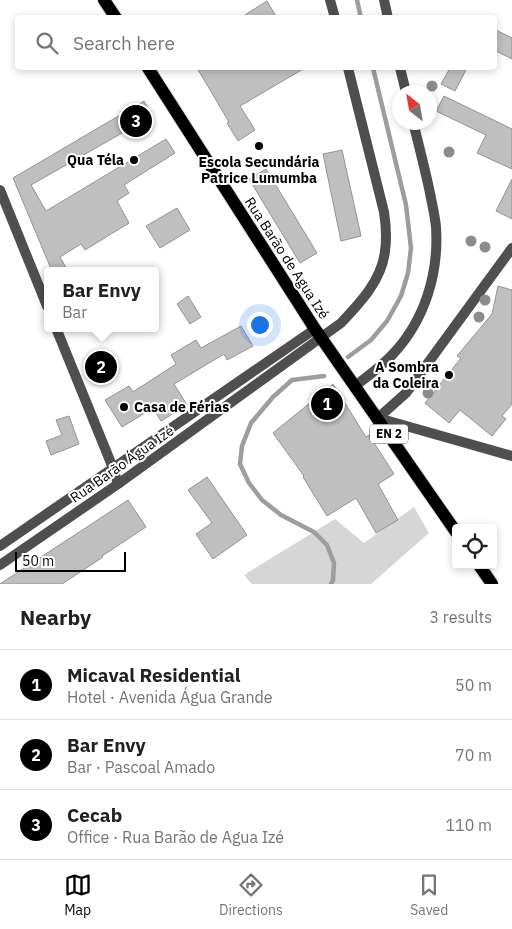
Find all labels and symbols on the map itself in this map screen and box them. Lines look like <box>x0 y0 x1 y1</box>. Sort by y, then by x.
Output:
north arrow <box>392 85 437 130</box>
pin: 3 <box>120 102 152 140</box>
marker: Escola Secundária Patrice Lumumba <box>253 140 265 152</box>
place label: Qua Téla <box>67 151 124 169</box>
place label: Escola Secundária Patrice Lumumba <box>199 153 319 187</box>
marker: Qua Téla <box>128 154 140 166</box>
street label: Rua Barão de Agua Izé <box>241 194 333 323</box>
your location <box>247 312 273 338</box>
pin: 2 <box>85 348 117 386</box>
place label: A Sombra da Coleira <box>373 358 439 392</box>
marker: A Sombra da Coleira <box>443 369 455 381</box>
pin: 1 <box>311 385 343 423</box>
place label: Casa de Férias <box>134 398 229 416</box>
marker: Casa de Férias <box>118 401 130 413</box>
street label: Rua Barão Água Izé <box>66 420 178 507</box>
road number: EN 2 <box>370 424 408 444</box>
scale bar <box>15 549 126 572</box>

